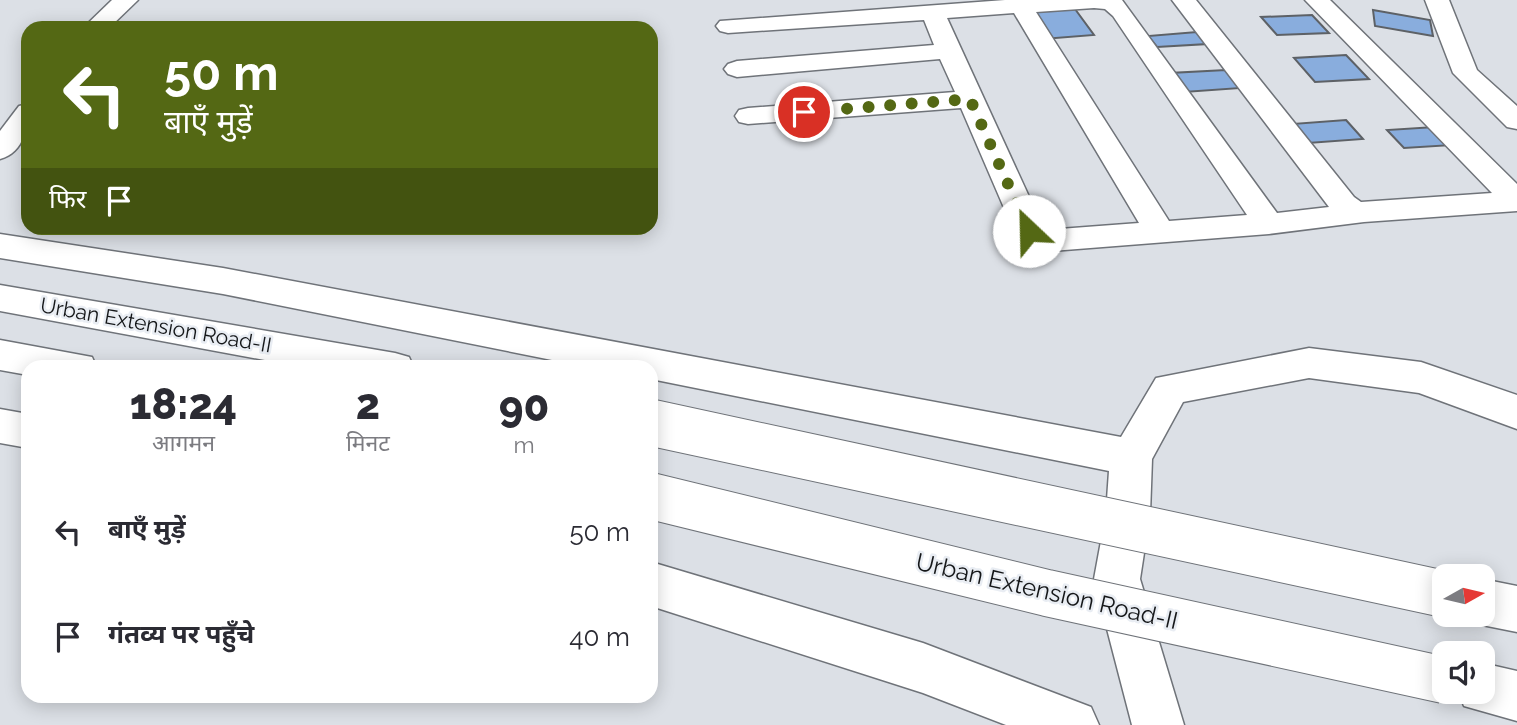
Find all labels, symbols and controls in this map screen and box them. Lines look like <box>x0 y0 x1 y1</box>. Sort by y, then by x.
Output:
text: 50 m <box>164 44 279 101</box>
icon: left <box>49 49 140 140</box>
pin <box>774 82 834 142</box>
icon: arrive <box>785 93 823 131</box>
text: बाएँ मुड़ें <box>164 103 253 140</box>
icon: arrive <box>100 182 138 220</box>
text: फिर <box>49 184 86 214</box>
position arrow <box>992 194 1066 268</box>
street label: Urban Extension Road-II <box>38 292 274 358</box>
text: 18:24 <box>130 380 237 429</box>
text: 2 <box>356 380 380 429</box>
text: 90 <box>499 382 549 431</box>
text: आगमन <box>152 429 215 456</box>
text: मिनट <box>346 429 390 456</box>
text: m <box>513 431 535 458</box>
icon: left <box>49 513 87 551</box>
text: बाएँ मुड़ें <box>108 514 186 544</box>
text: 50 m <box>569 517 630 547</box>
street label: Urban Extension Road-II <box>913 547 1181 635</box>
north arrow <box>1432 564 1494 626</box>
map controls <box>1432 564 1495 704</box>
icon: arrive <box>49 618 87 656</box>
text: गंतव्य पर पहुँचे <box>108 619 254 649</box>
text: 40 m <box>569 622 630 652</box>
button: sound <box>1432 641 1495 704</box>

